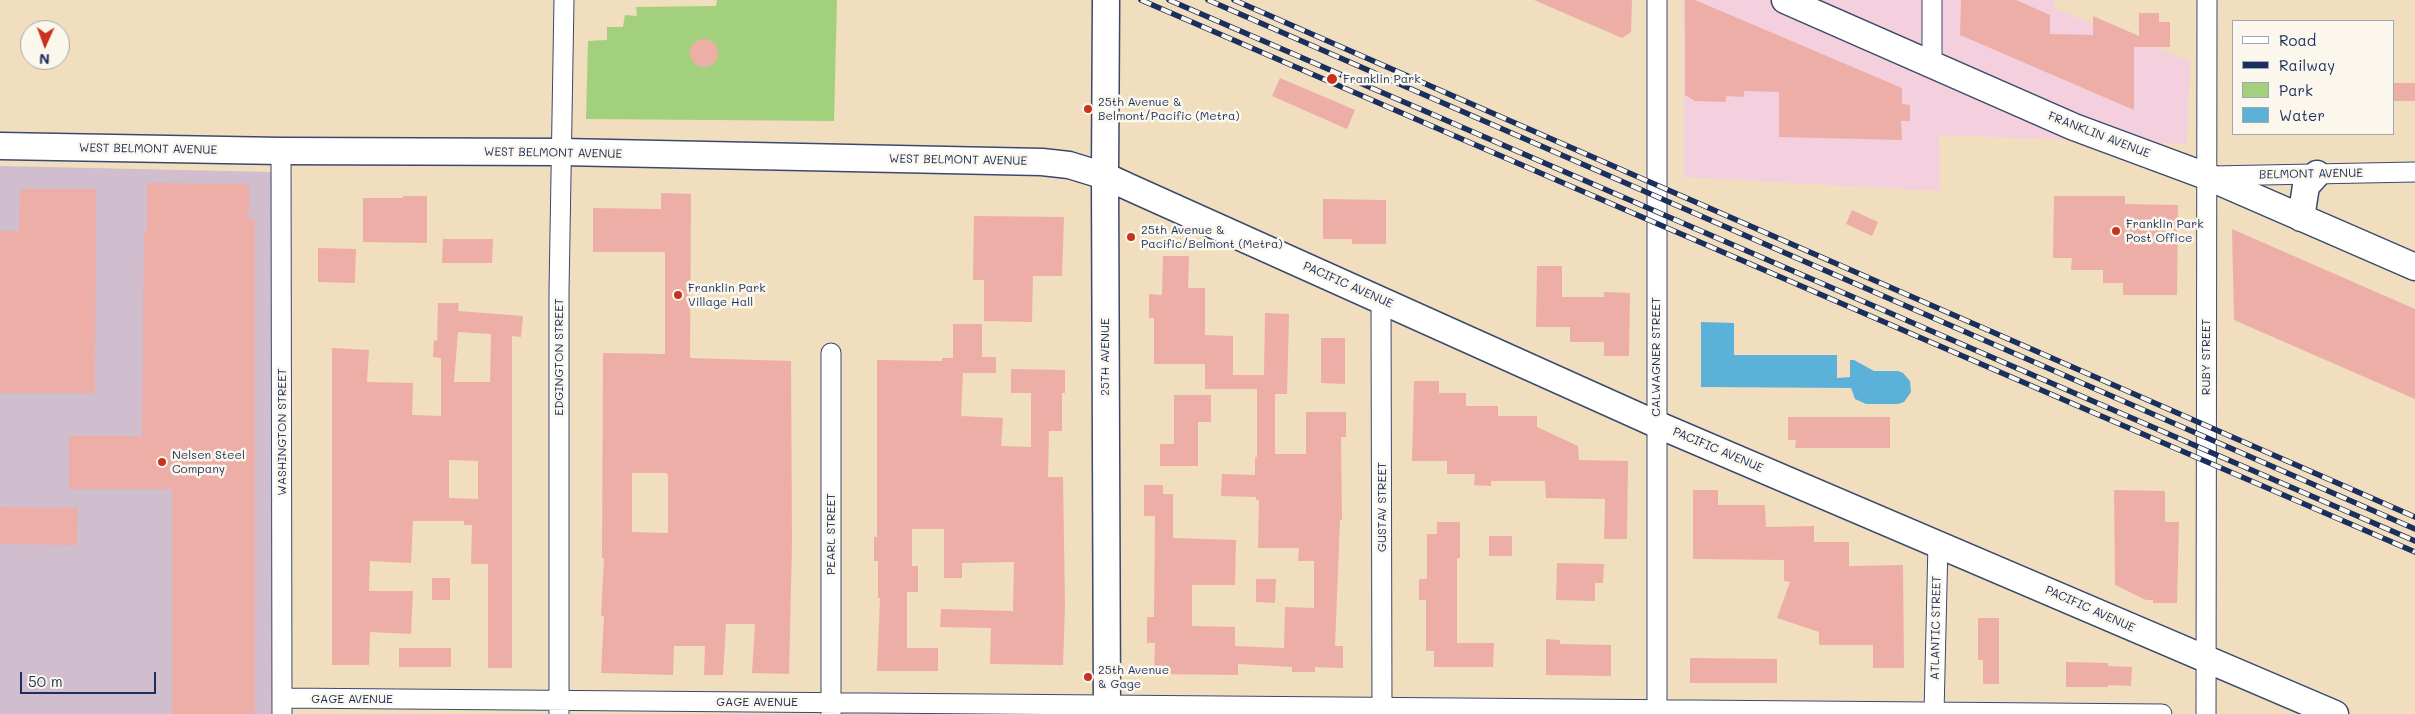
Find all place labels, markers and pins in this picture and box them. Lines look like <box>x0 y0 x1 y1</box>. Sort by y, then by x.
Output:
marker: Franklin Park <box>1325 72 1339 86</box>
place label: Franklin Park <box>1343 72 1421 86</box>
place label: 25th Avenue & Belmont/Pacific (Metra) <box>1098 95 1240 123</box>
marker: 25th Avenue & Belmont/Pacific (Metra) <box>1082 103 1094 115</box>
place label: Franklin Park Post Office <box>2126 217 2204 245</box>
place label: 25th Avenue & Pacific/Belmont (Metra) <box>1141 223 1283 251</box>
marker: Franklin Park Post Office <box>2110 225 2122 237</box>
marker: 25th Avenue & Pacific/Belmont (Metra) <box>1125 231 1137 243</box>
place label: Franklin Park Village Hall <box>688 281 766 309</box>
marker: Franklin Park Village Hall <box>672 289 684 301</box>
place label: Nelsen Steel Company <box>172 448 245 476</box>
marker: Nelsen Steel Company <box>156 456 168 468</box>
place label: 25th Avenue & Gage <box>1098 663 1169 691</box>
marker: 25th Avenue & Gage <box>1082 671 1094 683</box>

